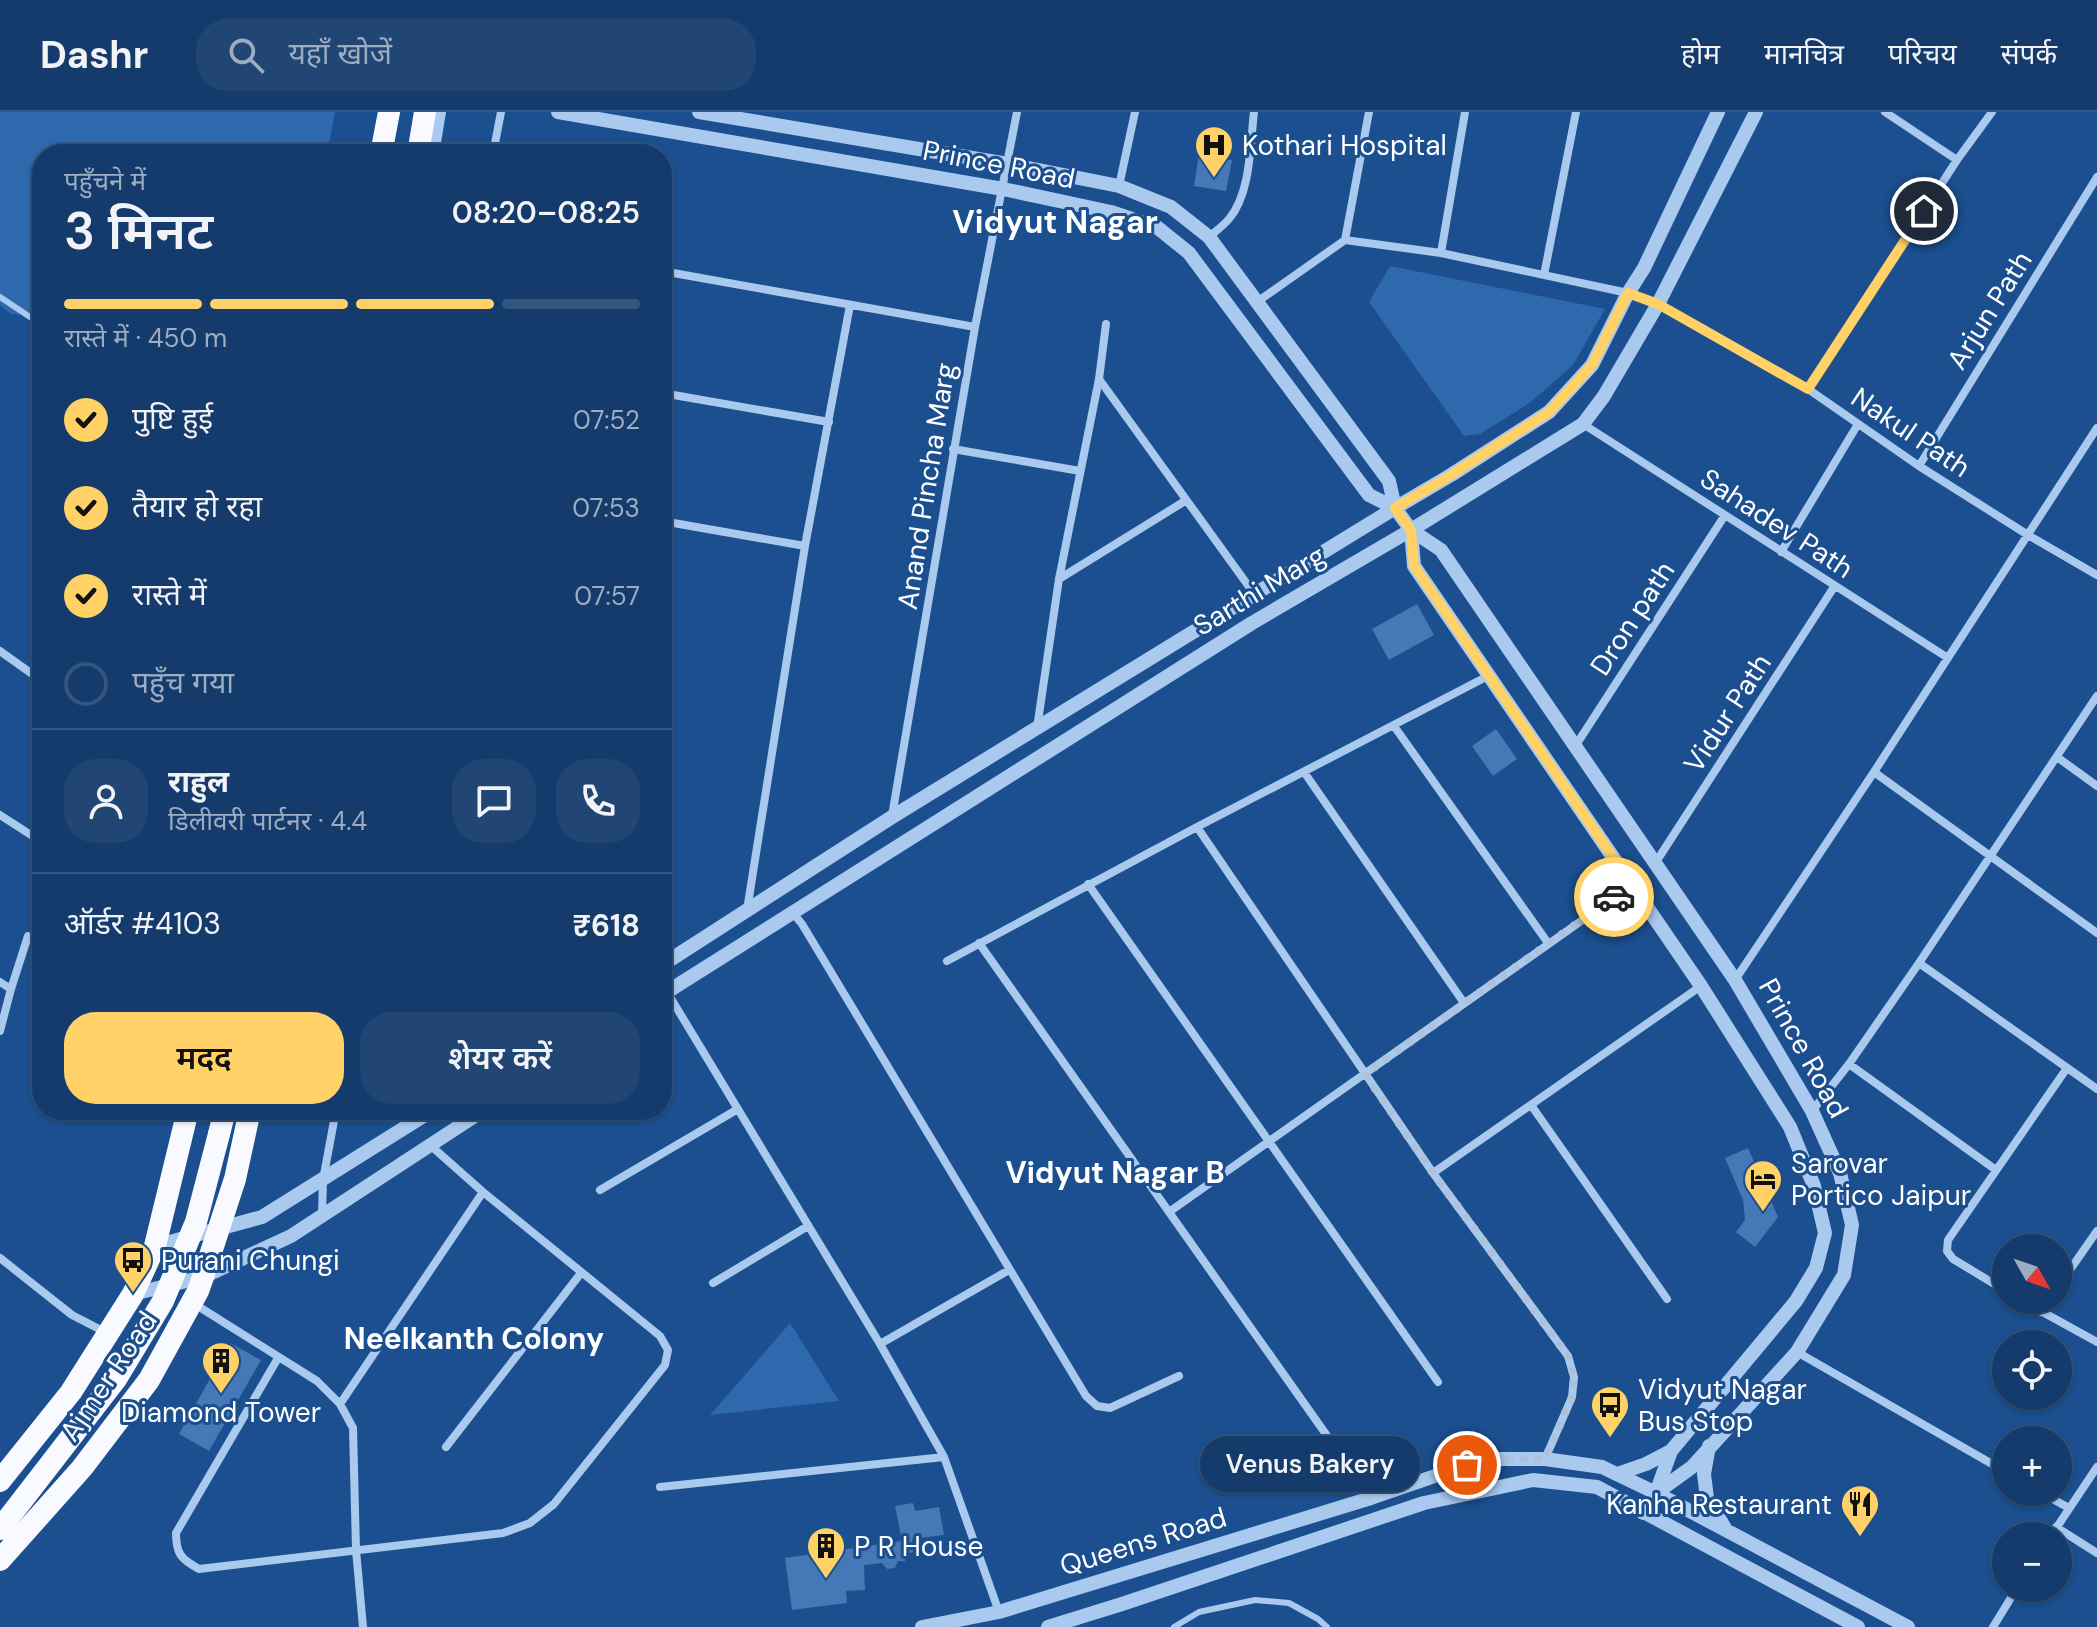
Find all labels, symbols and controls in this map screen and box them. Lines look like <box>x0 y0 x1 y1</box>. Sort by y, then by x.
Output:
search box <box>196 19 756 91</box>
text: Dashr <box>40 30 148 80</box>
icon: search <box>224 33 268 77</box>
text: यहाँ खोजें <box>288 34 392 73</box>
text: होम <box>1681 36 1720 73</box>
text: मानचित्र <box>1764 36 1844 73</box>
text: परिचय <box>1888 36 1957 73</box>
text: संपर्क <box>2001 36 2057 73</box>
hospital icon: Kothari Hospital <box>1193 124 1235 179</box>
place label: Kothari Hospital <box>1242 127 1447 164</box>
street label: Prince Road <box>920 132 1078 197</box>
text: पहुँचने में <box>64 164 146 198</box>
pin <box>1890 177 1958 245</box>
icon: home <box>1902 189 1946 233</box>
text: 08:20–08:25 <box>452 193 640 232</box>
text: 3 मिनट <box>64 197 213 265</box>
district label: Vidyut Nagar <box>952 201 1158 243</box>
street label: Arjun Path <box>1939 244 2040 376</box>
text: रास्ते में · 450 m <box>64 321 227 355</box>
street label: Anand Pincha Marg <box>889 360 964 612</box>
street label: Nakul Path <box>1844 379 1977 486</box>
icon: check <box>64 398 108 442</box>
text: पुष्टि हुई <box>132 399 213 438</box>
text: 07:52 <box>573 403 640 437</box>
street label: Sahadev Path <box>1693 460 1860 587</box>
icon: check <box>64 486 108 530</box>
text: तैयार हो रहा <box>132 487 262 526</box>
text: 07:53 <box>572 491 640 525</box>
street label: Sarthi Marg <box>1187 537 1332 644</box>
street label: Dron path <box>1582 554 1683 682</box>
icon: check <box>64 574 108 618</box>
text: रास्ते में <box>132 575 207 614</box>
text: 07:57 <box>574 579 640 613</box>
street label: Vidur Path <box>1675 647 1780 780</box>
text: पहुँच गया <box>132 663 234 702</box>
button: person <box>64 759 148 843</box>
button: chat <box>452 759 536 843</box>
button: phone <box>556 759 640 843</box>
text: राहुल <box>168 762 229 801</box>
text: डिलीवरी पार्टनर · 4.4 <box>168 804 367 838</box>
courier <box>1574 857 1654 937</box>
icon: car <box>1592 875 1636 919</box>
text: ऑर्डर #4103 <box>64 904 221 943</box>
text: ₹618 <box>573 906 640 945</box>
street label: Prince Road <box>1750 972 1857 1125</box>
button: मदद <box>64 1012 344 1104</box>
button: शेयर करें <box>360 1012 640 1104</box>
place label: Sarovar Portico Jaipur <box>1791 1145 1971 1214</box>
district label: Vidyut Nagar B <box>1005 1153 1225 1192</box>
hotel icon: Sarovar Portico Jaipur <box>1742 1158 1784 1213</box>
north arrow <box>1992 1234 2072 1314</box>
map controls <box>1992 1234 2072 1602</box>
bus stop icon: Purani Chungi <box>112 1239 154 1294</box>
place label: Purani Chungi <box>161 1242 340 1279</box>
street label: Ajmer Road <box>51 1304 165 1448</box>
district label: Neelkanth Colony <box>344 1319 604 1358</box>
button: locate <box>1992 1330 2072 1410</box>
building icon: Diamond Tower <box>200 1340 242 1395</box>
place label: Vidyut Nagar Bus Stop <box>1638 1371 1807 1440</box>
bus stop icon: Vidyut Nagar Bus Stop <box>1589 1384 1631 1439</box>
place label: Diamond Tower <box>121 1394 321 1431</box>
button: + <box>1992 1426 2072 1506</box>
pin <box>1433 1431 1501 1499</box>
callout: Venus Bakery <box>1199 1437 1419 1493</box>
icon: bag <box>1445 1443 1489 1487</box>
text: Venus Bakery <box>1226 1447 1394 1481</box>
restaurant icon: Kanha Restaurant <box>1839 1483 1881 1538</box>
place label: Kanha Restaurant <box>1606 1486 1832 1523</box>
street label: Queens Road <box>1055 1499 1231 1584</box>
button: − <box>1992 1522 2072 1602</box>
building icon: P R House <box>805 1525 847 1580</box>
place label: P R House <box>854 1528 983 1565</box>

